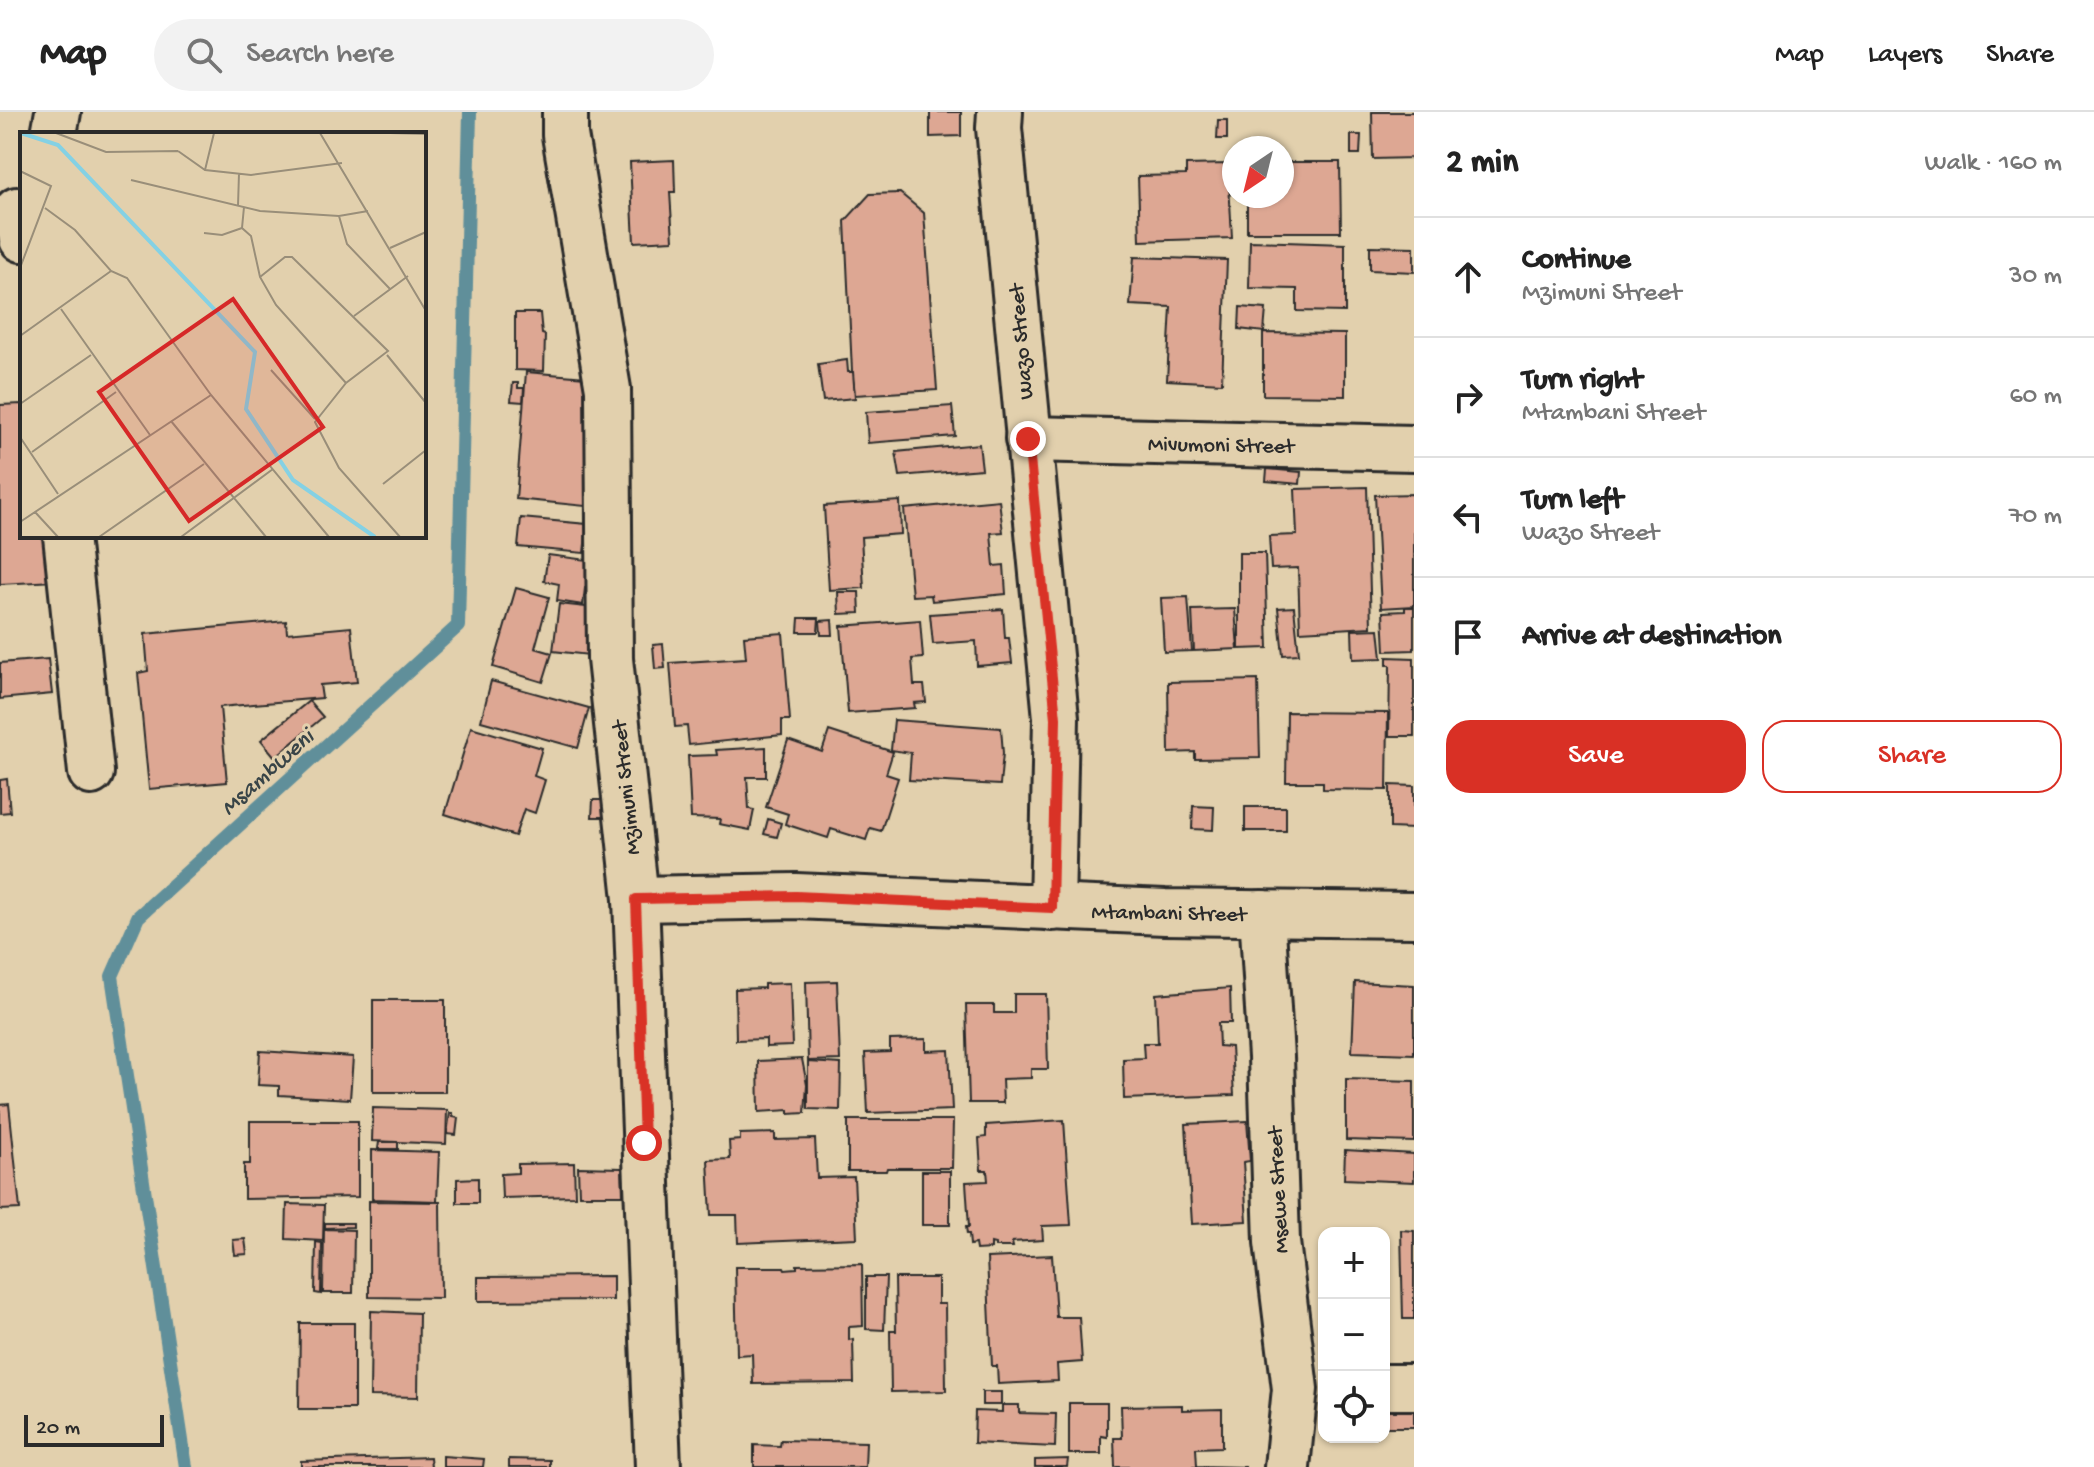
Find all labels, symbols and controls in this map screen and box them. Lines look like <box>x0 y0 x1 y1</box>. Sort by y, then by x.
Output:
search box <box>154 19 714 91</box>
text: Map <box>40 33 106 77</box>
icon: search <box>182 33 226 77</box>
text: Search here <box>246 38 394 73</box>
text: Map <box>1775 39 1824 72</box>
text: Layers <box>1868 39 1942 72</box>
text: Share <box>1986 39 2054 72</box>
inset map <box>20 132 426 538</box>
north arrow <box>1222 136 1294 208</box>
text: 2 min <box>1446 144 1518 184</box>
text: Walk · 160 m <box>1925 149 2062 180</box>
text: Continue <box>1522 244 1631 279</box>
icon: ahead <box>1446 255 1490 299</box>
text: 30 m <box>2009 262 2062 293</box>
text: Mzimuni Street <box>1522 279 1681 310</box>
street label: Wazo Street <box>1005 281 1041 401</box>
text: Turn right <box>1522 364 1642 399</box>
icon: right <box>1446 375 1490 419</box>
text: 60 m <box>2009 382 2062 413</box>
text: Mtambani Street <box>1522 399 1705 430</box>
route end <box>1010 421 1046 457</box>
street label: Mivumoni Street <box>1148 433 1296 461</box>
text: Turn left <box>1522 484 1623 519</box>
icon: left <box>1446 495 1490 539</box>
text: 70 m <box>2009 502 2062 533</box>
text: Wazo Street <box>1522 519 1659 550</box>
icon: arrive <box>1446 615 1490 659</box>
text: Arrive at destination <box>1522 620 1782 655</box>
street label: Mzimuni Street <box>608 717 648 856</box>
button: Save <box>1446 720 1746 793</box>
button: Share <box>1762 720 2062 793</box>
water label: Msambweni <box>215 722 323 823</box>
street label: Mtambani Street <box>1091 901 1249 929</box>
street label: Msewe Street <box>1264 1124 1296 1254</box>
route start <box>626 1125 662 1161</box>
map controls <box>1318 1227 1390 1443</box>
button: + <box>1318 1227 1390 1299</box>
button: − <box>1318 1299 1390 1371</box>
button: locate <box>1318 1371 1390 1443</box>
scale bar <box>24 1411 164 1447</box>
text: 20 m <box>36 1416 80 1442</box>

